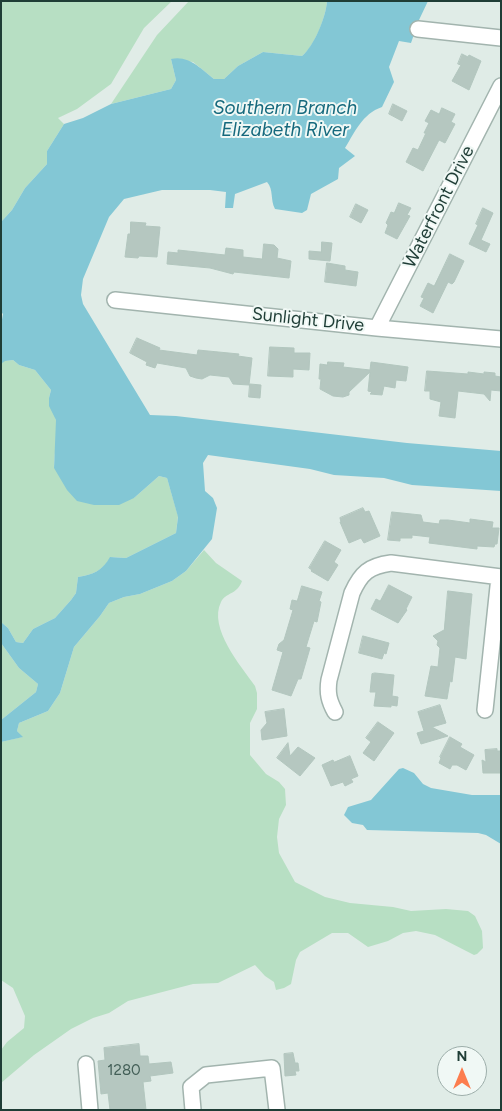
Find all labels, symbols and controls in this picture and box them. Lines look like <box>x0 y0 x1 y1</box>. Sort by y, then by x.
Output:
water label: Southern Branch Elizabeth River <box>213 97 357 141</box>
street label: Waterfront Drive <box>399 142 479 272</box>
street label: Sunlight Drive <box>251 303 365 337</box>
north arrow <box>437 1046 487 1096</box>
text: N <box>457 1048 467 1065</box>
house number: 1280 <box>107 1062 141 1080</box>

